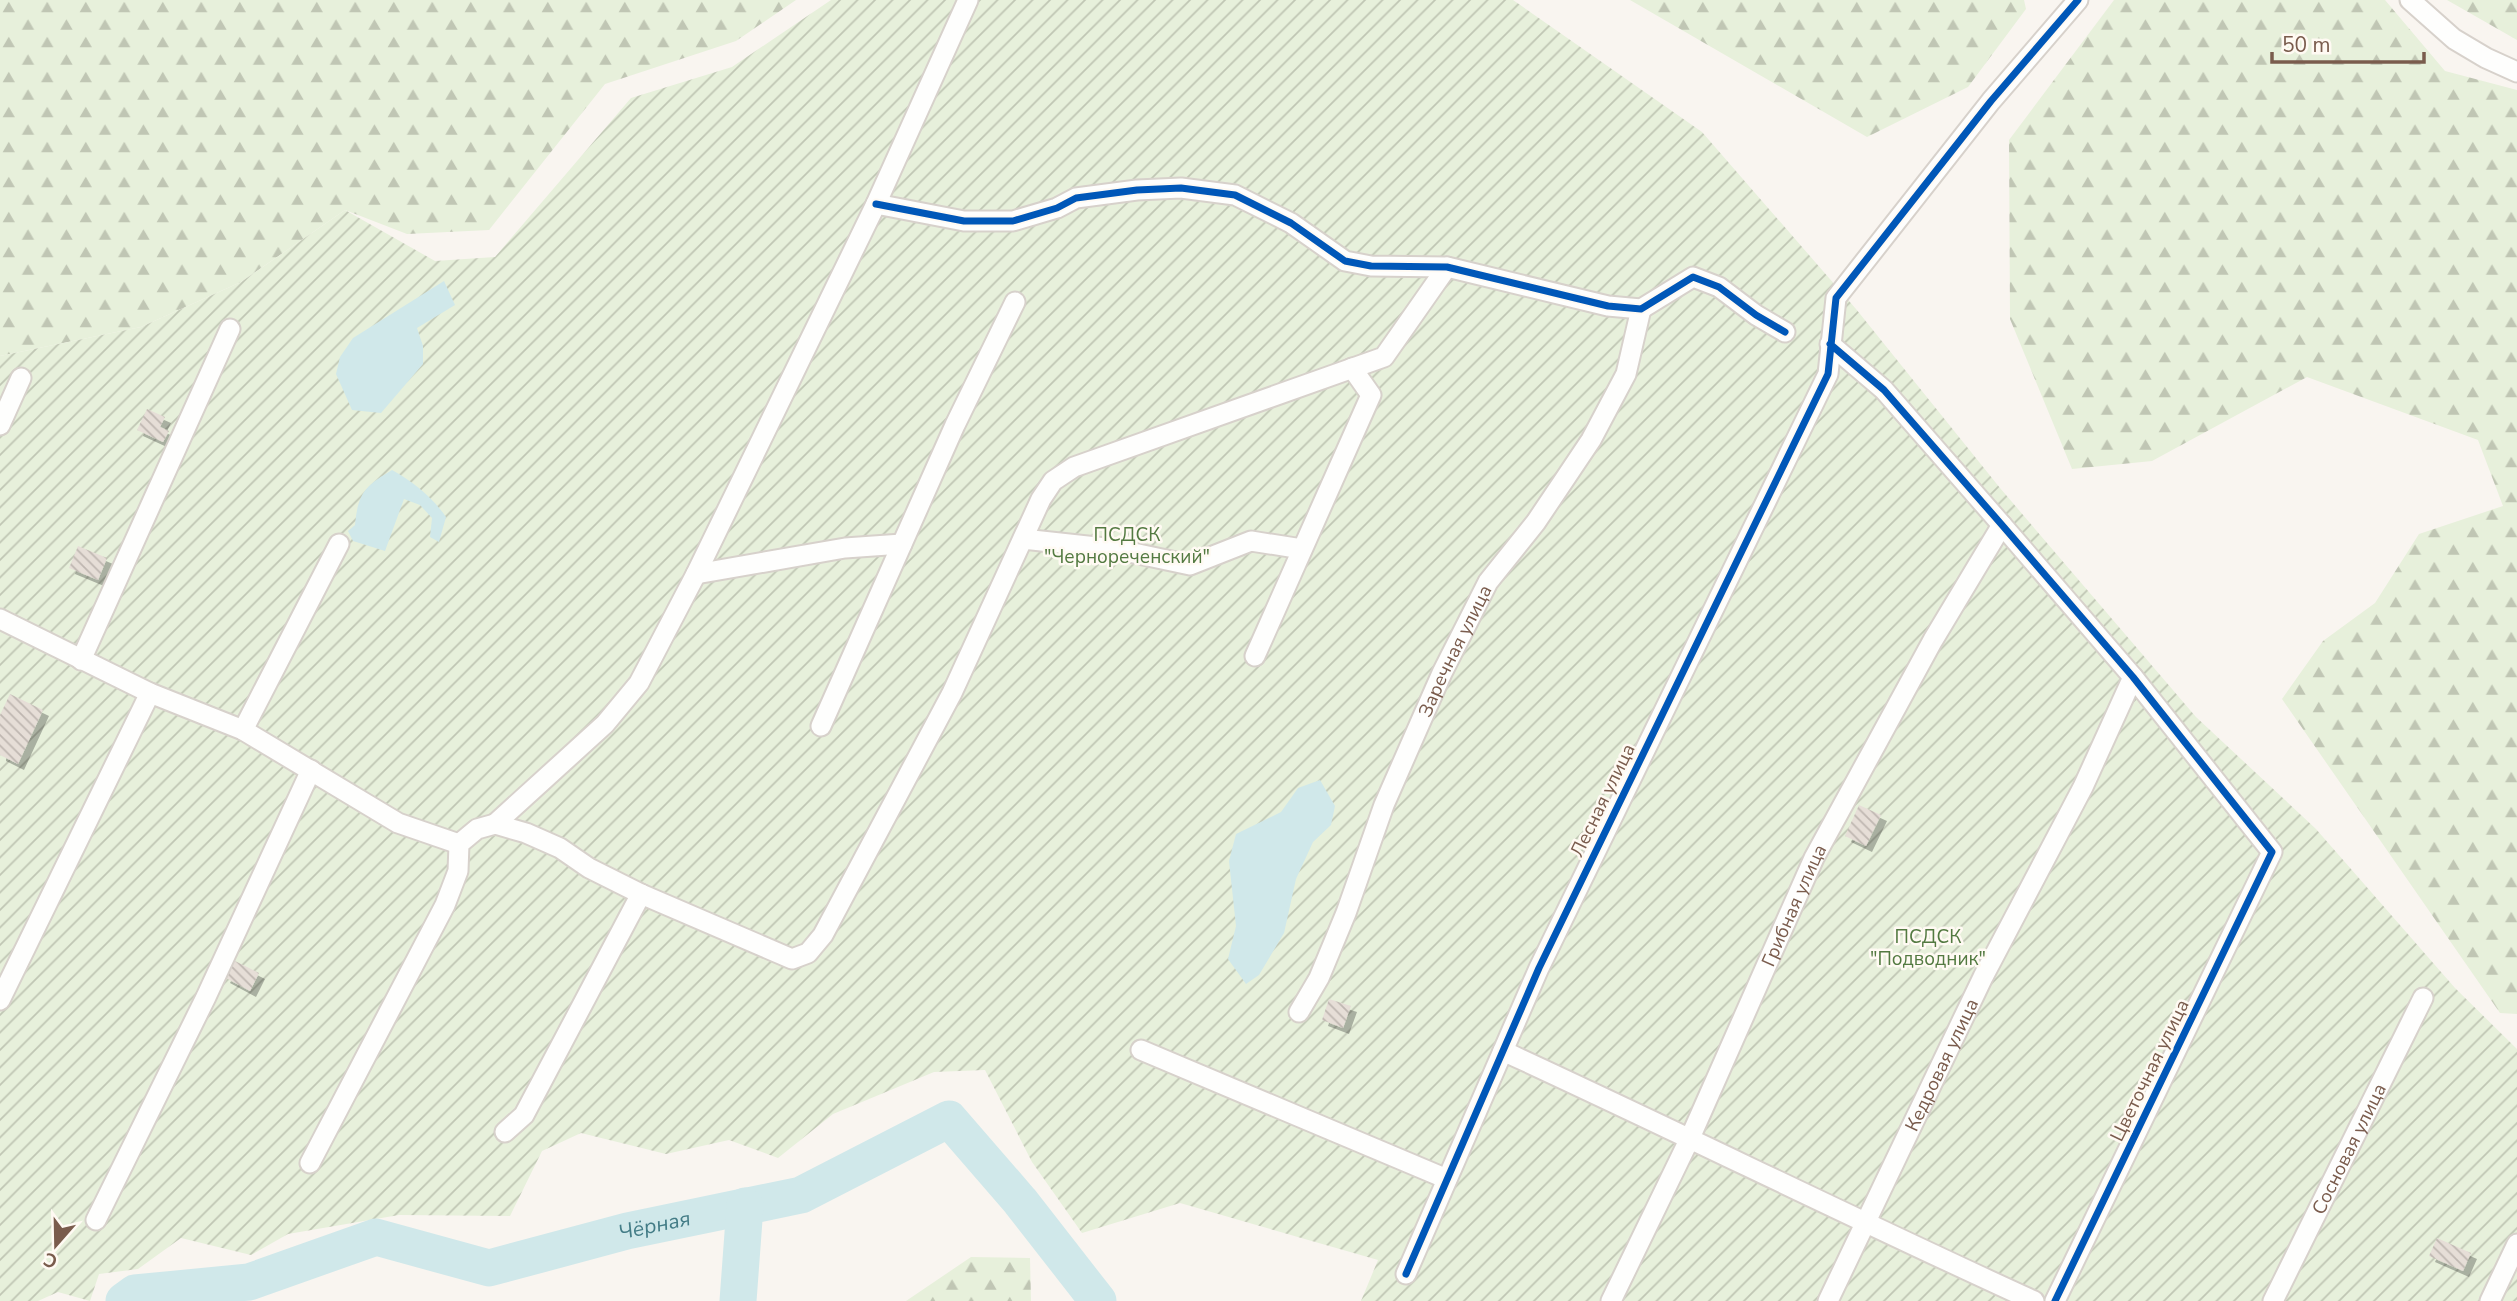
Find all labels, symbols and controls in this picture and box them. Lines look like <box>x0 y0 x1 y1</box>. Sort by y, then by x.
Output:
scale bar <box>2272 21 2424 65</box>
text: 50 m <box>2282 31 2331 59</box>
park label: ПСДСК "Чернореченский" <box>1044 522 1210 570</box>
street label: Заречная улица <box>1412 581 1499 721</box>
street label: Лесная улица <box>1564 740 1642 861</box>
street label: Грибная улица <box>1756 840 1833 971</box>
park label: ПСДСК "Подводник" <box>1870 924 1986 972</box>
street label: Кедровая улица <box>1899 994 1985 1136</box>
street label: Цветочная улица <box>2104 995 2196 1146</box>
street label: Сосновая улица <box>2306 1079 2393 1219</box>
water label: Чёрная <box>615 1204 693 1247</box>
north arrow <box>21 1210 91 1280</box>
text: С <box>40 1246 61 1274</box>

